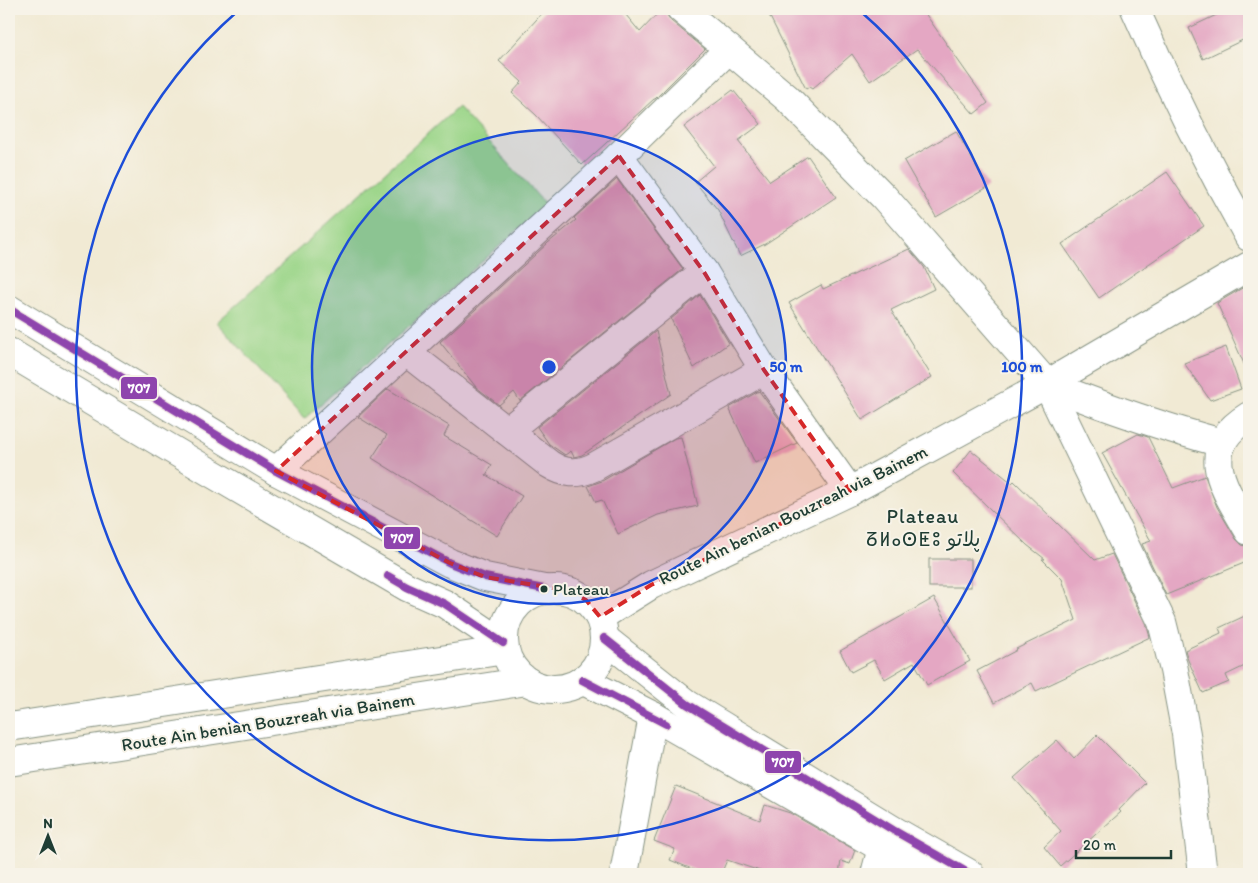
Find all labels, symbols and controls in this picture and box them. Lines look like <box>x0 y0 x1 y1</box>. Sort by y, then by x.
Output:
centre of rings <box>540 358 558 376</box>
text: 50 m <box>769 358 803 376</box>
text: 100 m <box>1001 358 1043 376</box>
line badge: 707 <box>120 376 158 400</box>
text: 707 <box>127 380 150 397</box>
street label: Route Ain benian Bouzreah via Bainem <box>655 440 931 590</box>
district label: Plateau ⵒⵍⴰⵙⵟⵓ پلاتو <box>866 504 980 552</box>
line badge: 707 <box>383 526 421 550</box>
text: 707 <box>390 530 413 547</box>
place label: Plateau <box>553 579 610 599</box>
marker: Plateau <box>539 584 549 594</box>
street label: Route Ain benian Bouzreah via Bainem <box>120 688 417 756</box>
line badge: 707 <box>764 750 802 774</box>
text: 707 <box>771 754 794 771</box>
north arrow <box>22 810 72 860</box>
text: N <box>43 815 53 832</box>
scale bar <box>1076 828 1170 860</box>
text: 20 m <box>1083 836 1117 854</box>

